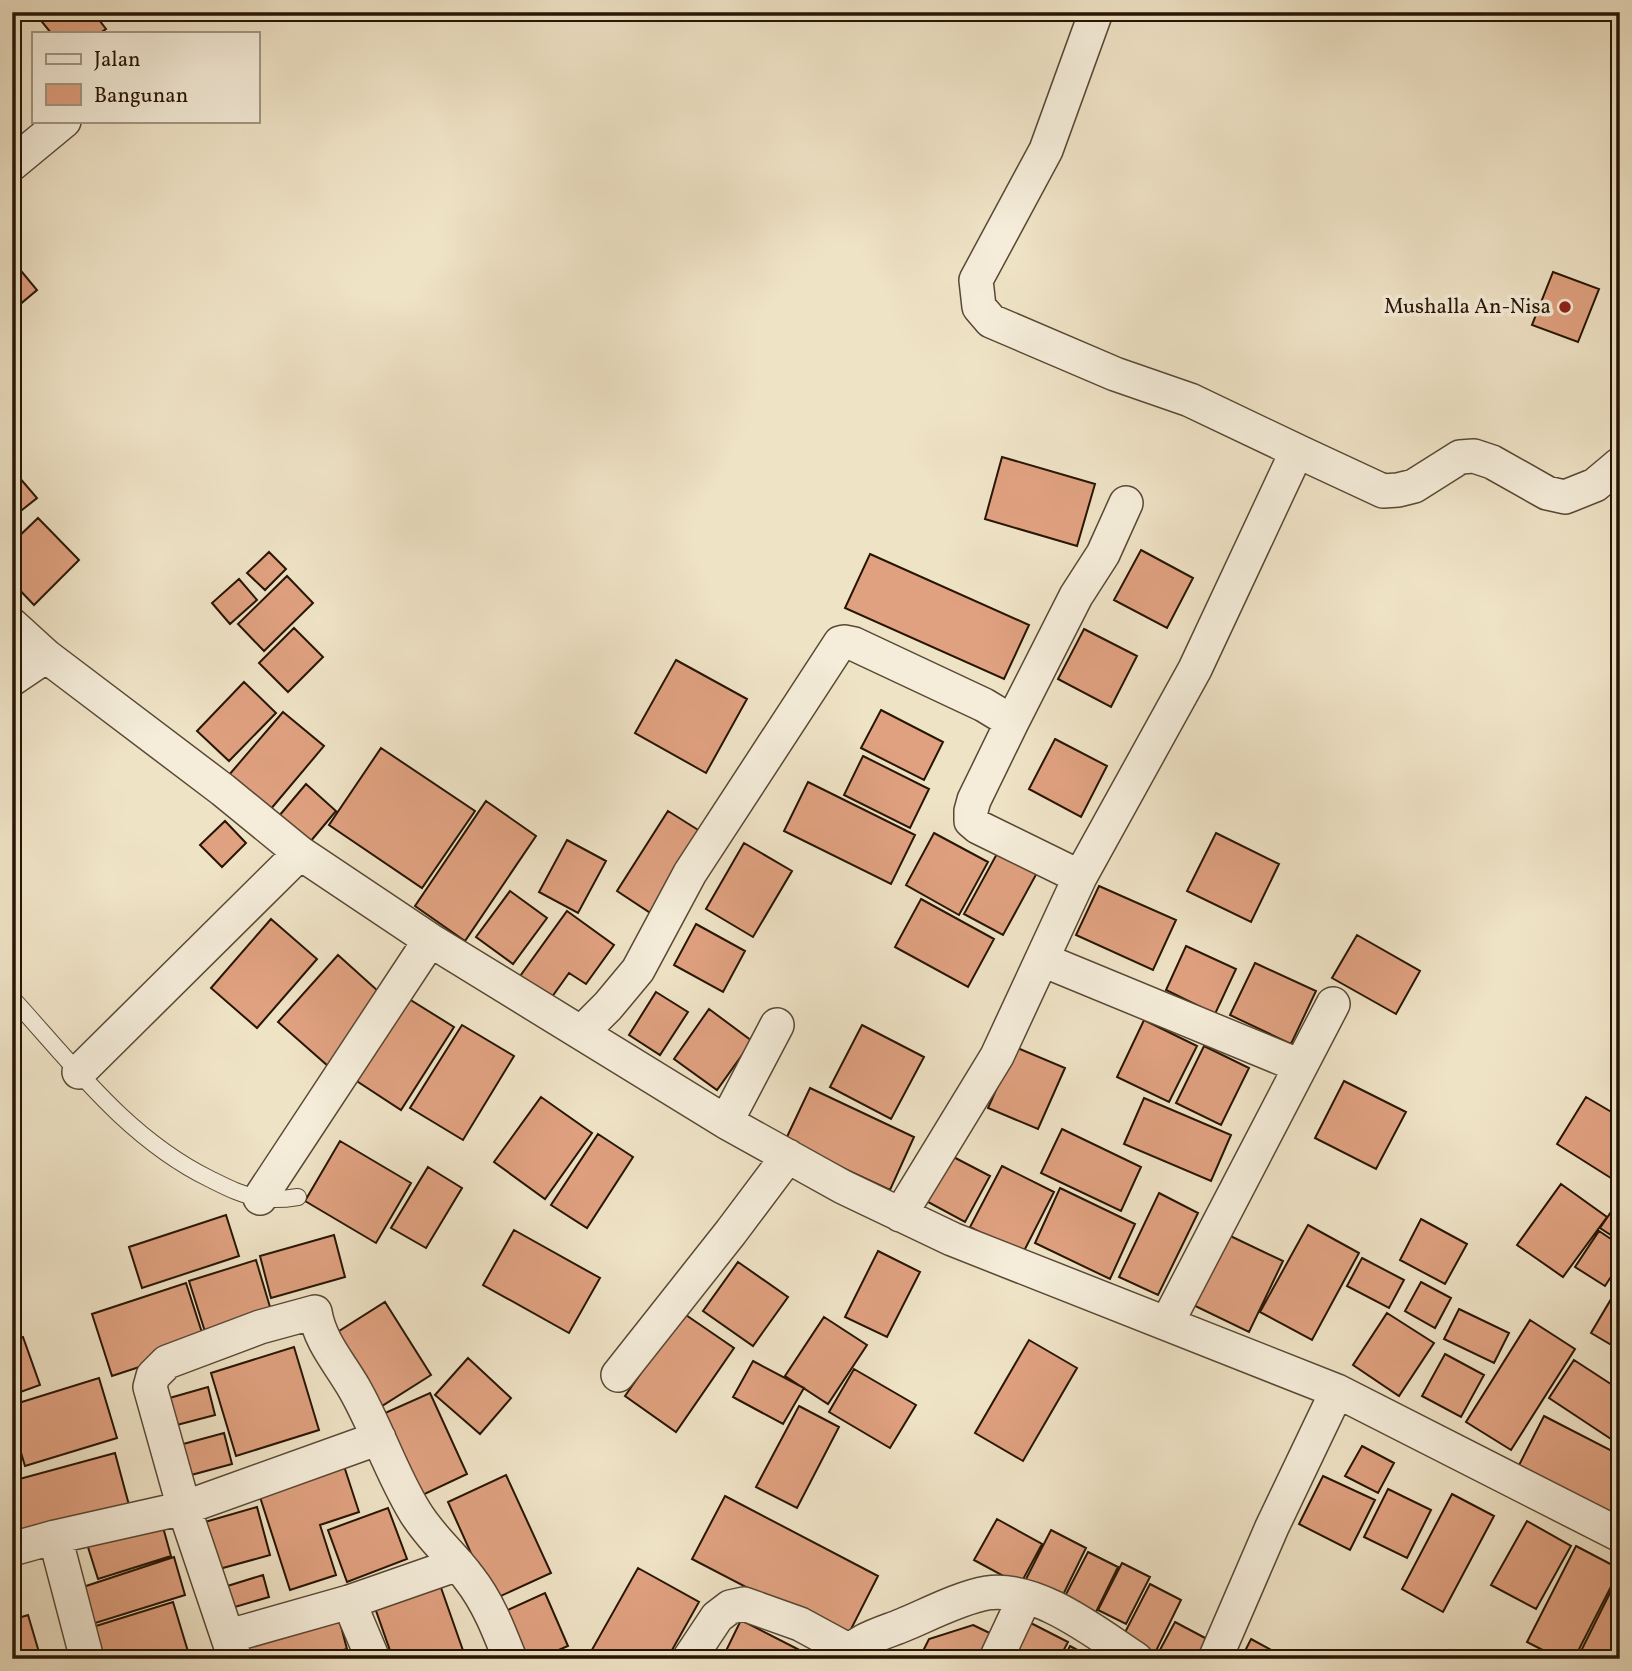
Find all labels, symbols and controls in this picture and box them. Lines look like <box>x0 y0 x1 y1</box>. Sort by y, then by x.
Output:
legend <box>32 32 259 122</box>
text: Jalan <box>94 46 141 75</box>
text: Bangunan <box>94 82 188 111</box>
place label: Mushalla An-Nisa <box>1384 293 1551 322</box>
marker: Mushalla An-Nisa <box>1557 299 1573 315</box>

